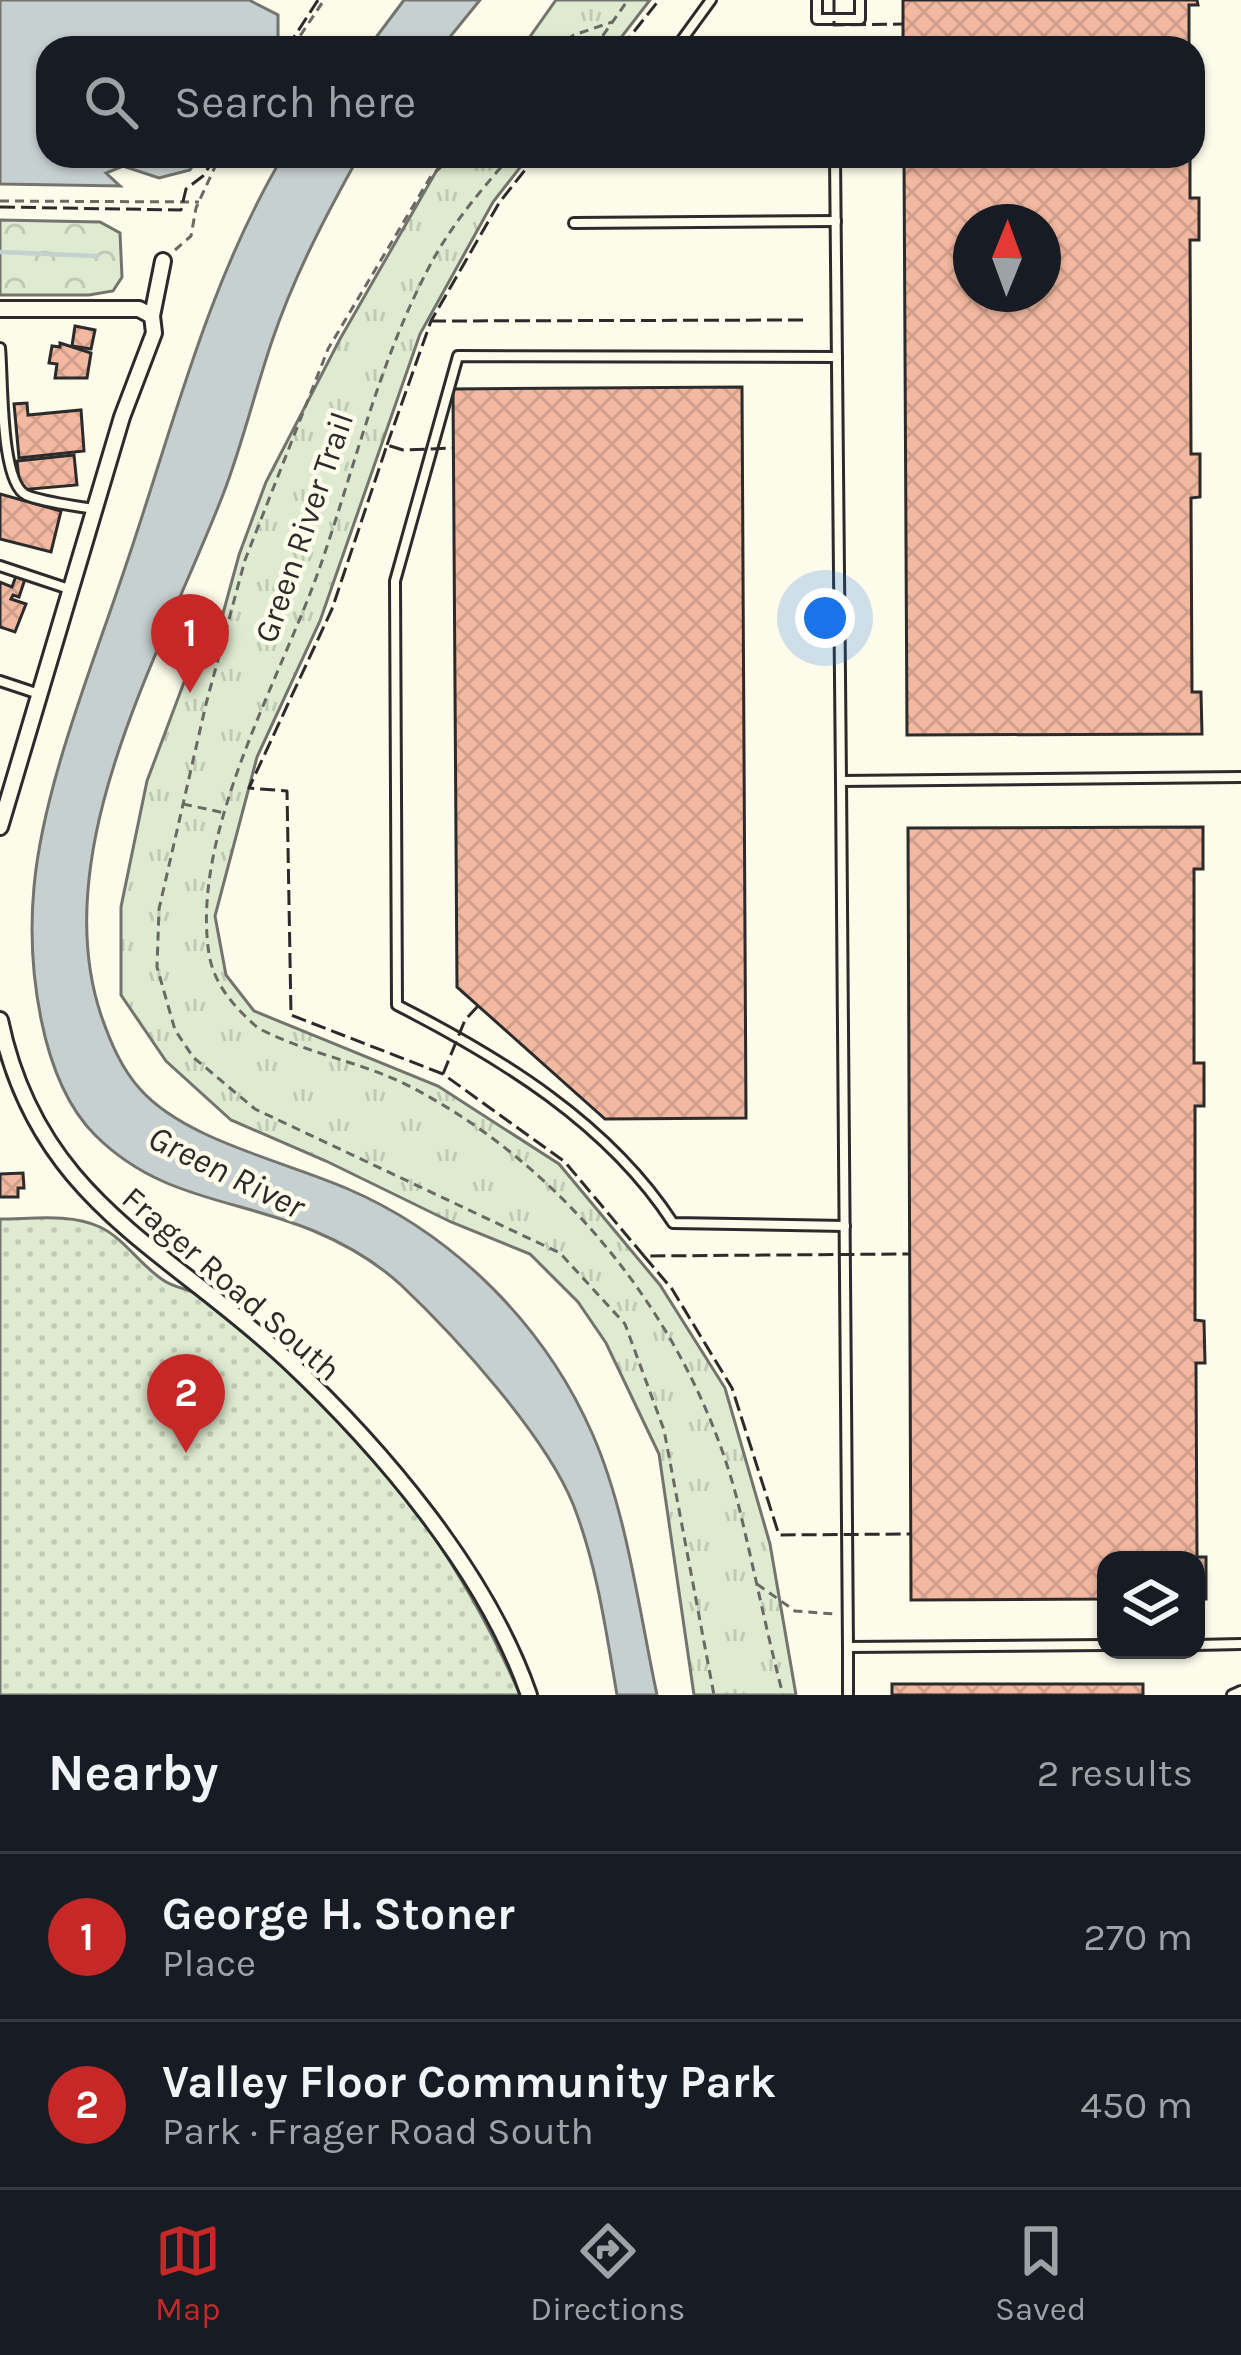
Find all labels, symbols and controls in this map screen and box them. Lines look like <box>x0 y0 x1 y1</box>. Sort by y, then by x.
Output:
search box <box>36 36 1205 168</box>
icon: search <box>78 69 144 135</box>
text: Search here <box>174 76 416 128</box>
north arrow <box>953 204 1061 312</box>
street label: Green River Trail <box>247 407 361 648</box>
your location <box>795 588 855 648</box>
pin: 1 <box>151 594 229 693</box>
water label: Green River <box>142 1116 313 1228</box>
street label: Frager Road South <box>114 1179 348 1389</box>
pin: 2 <box>147 1354 225 1453</box>
map controls <box>1097 1551 1205 1659</box>
button: layers <box>1097 1551 1205 1659</box>
text: Nearby <box>48 1743 218 1803</box>
text: 2 results <box>1037 1750 1193 1796</box>
text: George H. Stoner <box>162 1888 515 1940</box>
text: 1 <box>80 1914 94 1960</box>
text: 270 m <box>1083 1914 1193 1960</box>
text: Place <box>162 1940 256 1986</box>
text: Valley Floor Community Park <box>162 2056 776 2108</box>
text: 2 <box>75 2082 99 2128</box>
text: 450 m <box>1080 2082 1193 2128</box>
text: Park · Frager Road South <box>162 2108 594 2154</box>
tab: Map <box>155 2218 221 2328</box>
tab: Directions <box>530 2218 685 2328</box>
tab: Saved <box>995 2218 1086 2328</box>

